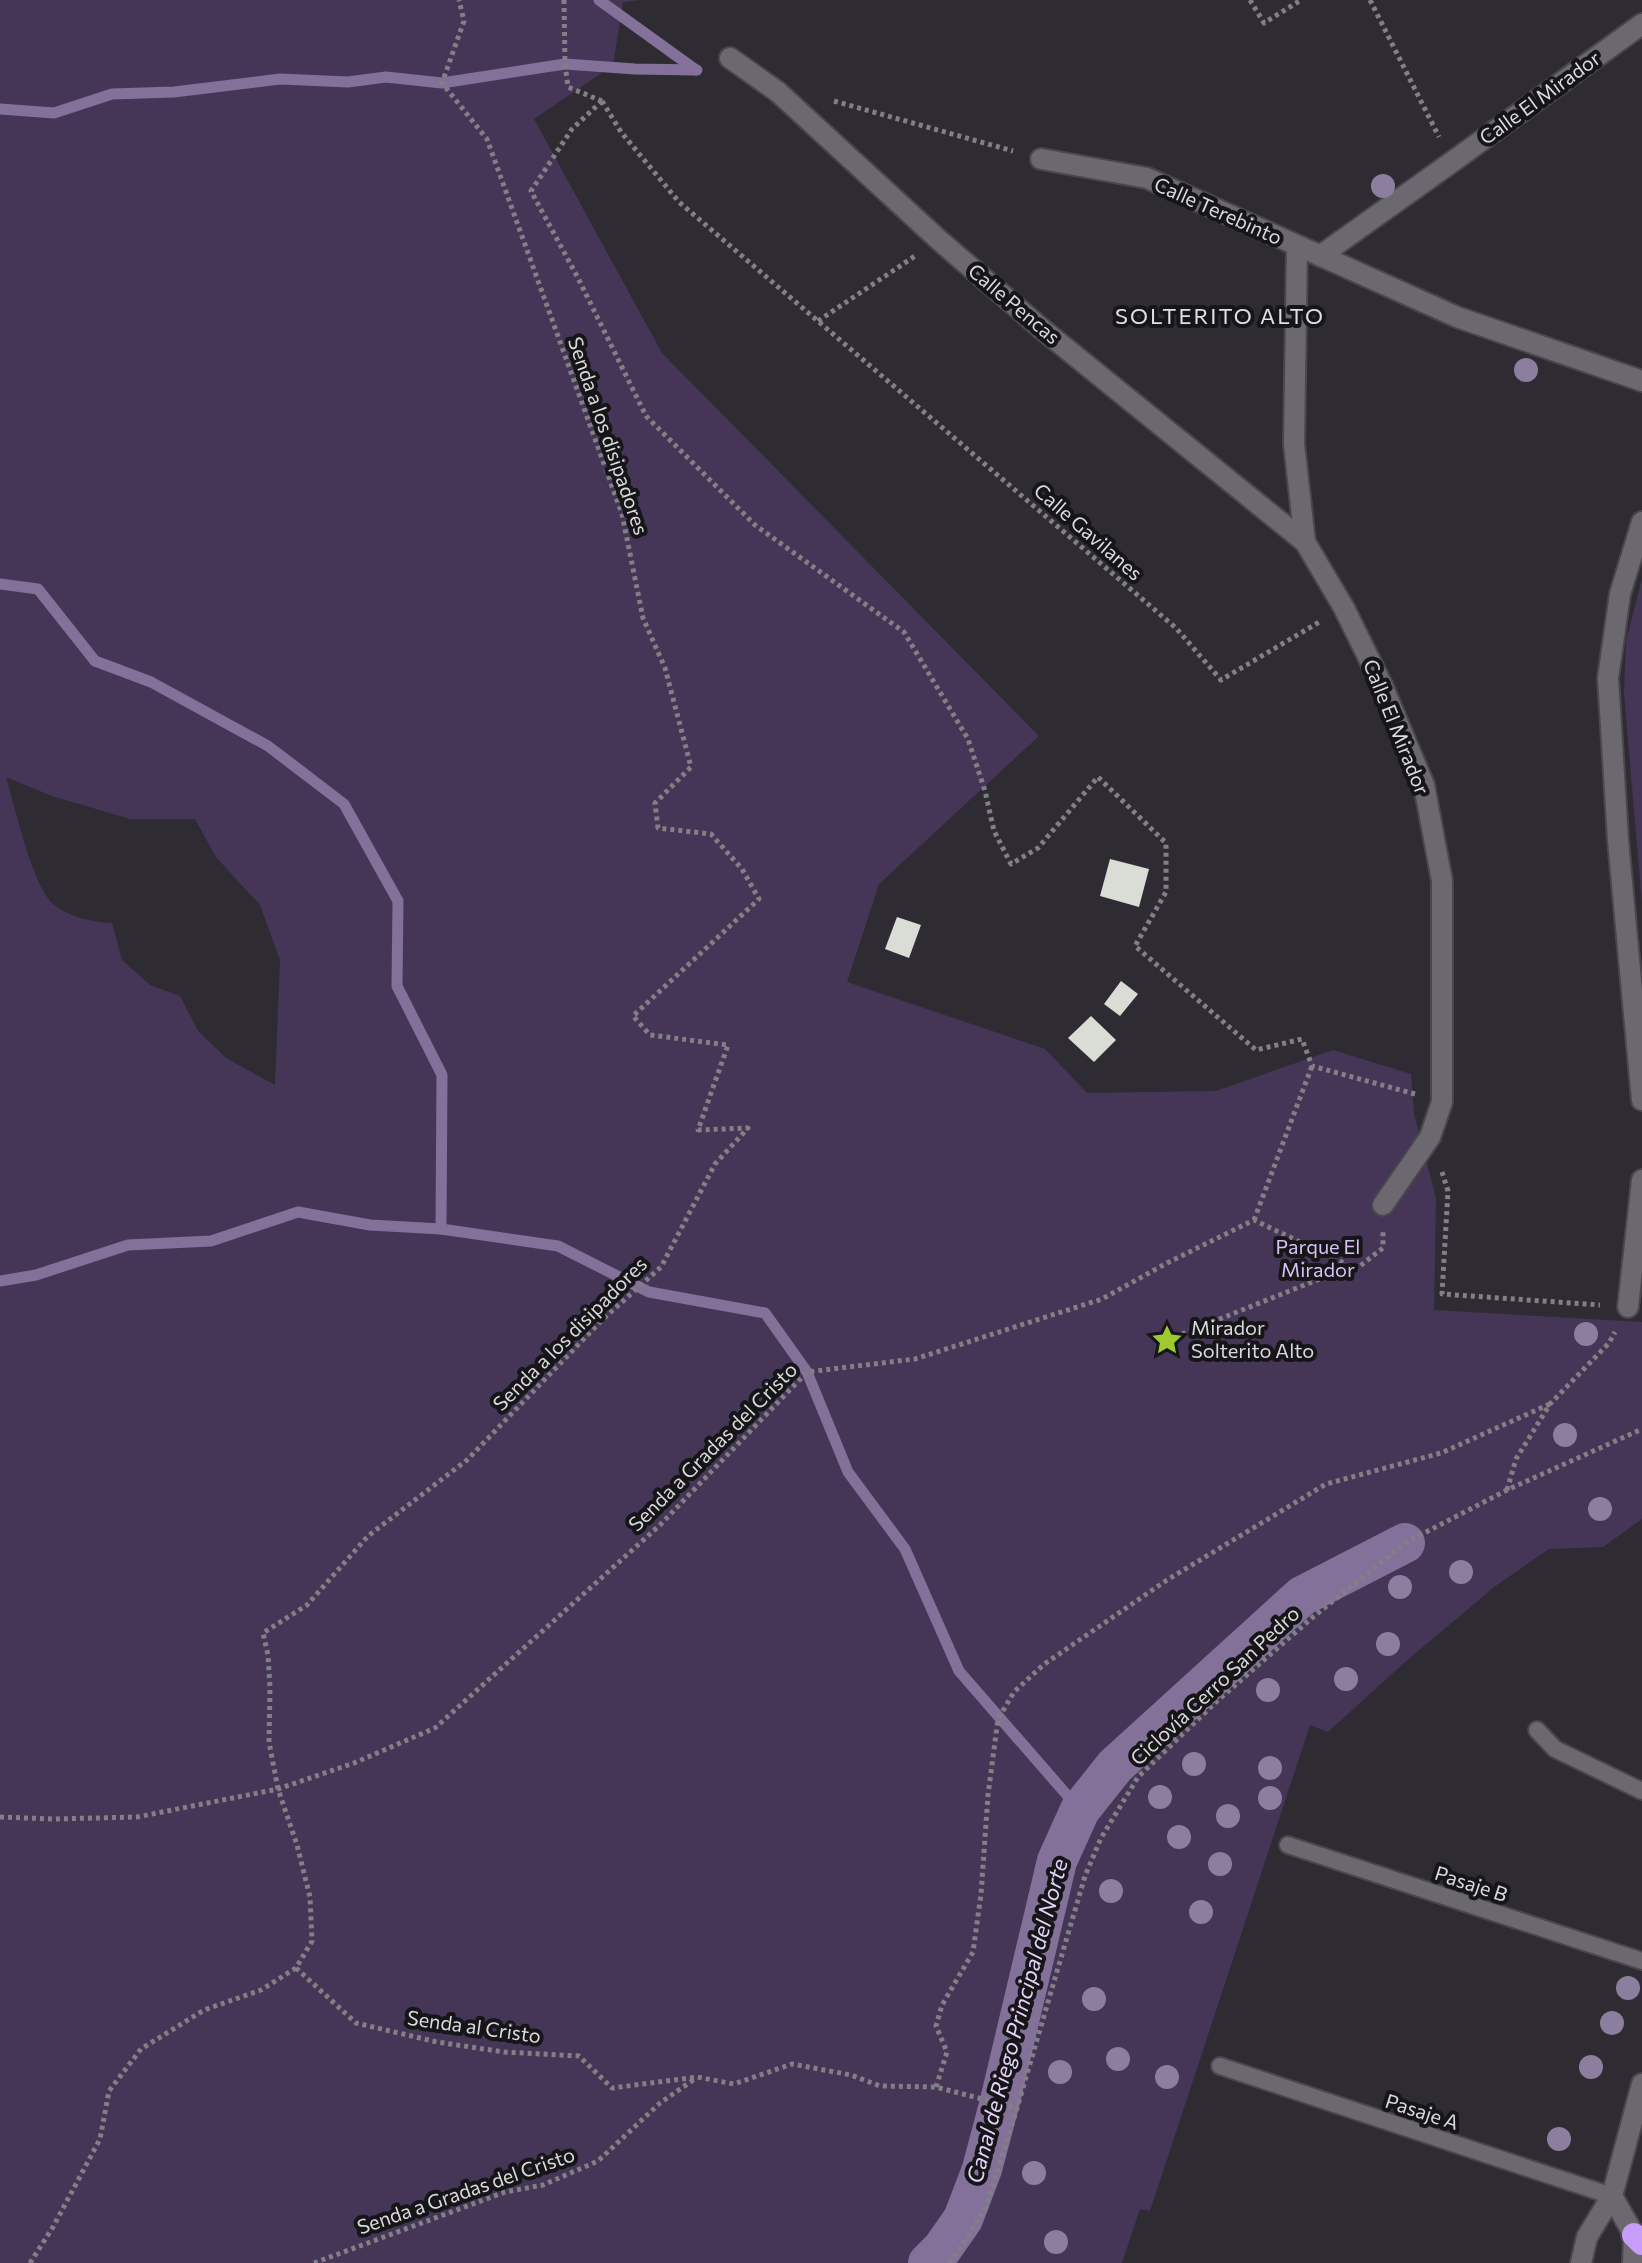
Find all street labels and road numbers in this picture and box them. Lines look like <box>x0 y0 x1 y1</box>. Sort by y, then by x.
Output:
street label: Calle El Mirador <box>1474 45 1605 149</box>
street label: Calle Terebinto <box>1151 171 1286 249</box>
street label: Calle Pencas <box>964 258 1065 349</box>
street label: Senda a los disipadores <box>564 334 654 538</box>
street label: Calle Gavilanes <box>1030 478 1148 585</box>
street label: Calle El Mirador <box>1359 656 1435 798</box>
street label: Senda a los disipadores <box>487 1251 651 1415</box>
street label: Senda a Gradas del Cristo <box>623 1357 802 1536</box>
street label: Ciclovía Cerro San Pedro <box>1125 1601 1304 1770</box>
street label: Pasaje B <box>1432 1860 1511 1906</box>
street label: Senda al Cristo <box>406 2005 543 2047</box>
street label: Pasaje A <box>1383 2088 1462 2134</box>
street label: Senda a Gradas del Cristo <box>354 2141 578 2239</box>

